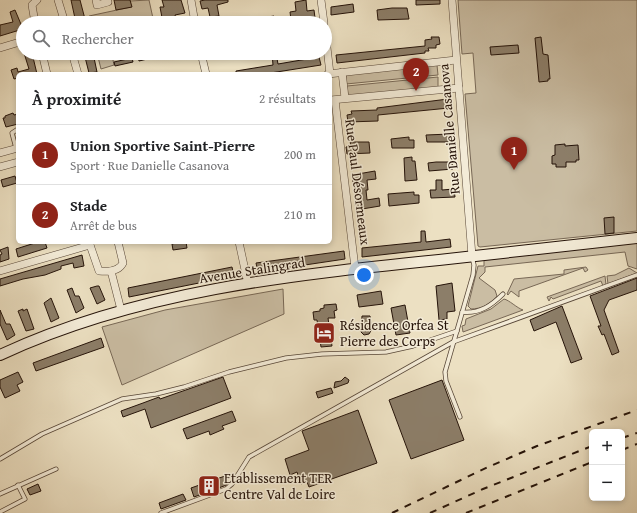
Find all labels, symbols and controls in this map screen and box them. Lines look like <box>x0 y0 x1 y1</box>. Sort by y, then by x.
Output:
search box <box>16 16 332 60</box>
icon: search <box>30 27 52 49</box>
text: Rechercher <box>62 28 134 49</box>
pin: 2 <box>403 58 429 91</box>
street label: Rue Danielle Casanova <box>433 63 465 195</box>
text: À proximité <box>32 86 121 111</box>
text: 2 résultats <box>259 89 316 108</box>
street label: Rue Paul Désormeaux <box>340 118 376 247</box>
text: Union Sportive Saint-Pierre <box>70 135 255 156</box>
pin: 1 <box>501 137 527 170</box>
text: 1 <box>42 145 48 164</box>
text: 200 m <box>284 145 316 164</box>
text: Sport · Rue Danielle Casanova <box>70 156 229 175</box>
text: Stade <box>70 195 107 216</box>
text: 2 <box>42 205 48 224</box>
text: 210 m <box>284 205 316 224</box>
text: Arrêt de bus <box>70 216 137 235</box>
street label: Avenue Stalingrad <box>198 252 307 288</box>
your location <box>354 265 374 285</box>
place label: Résidence Orfea St Pierre des Corps <box>340 315 449 351</box>
hotel icon: Résidence Orfea St Pierre des Corps <box>311 320 337 346</box>
map controls <box>589 429 625 501</box>
button: + <box>589 429 625 465</box>
button: − <box>589 465 625 501</box>
place label: Etablissement TER Centre Val de Loire <box>224 468 336 504</box>
building icon: Etablissement TER Centre Val de Loire <box>196 473 222 499</box>

